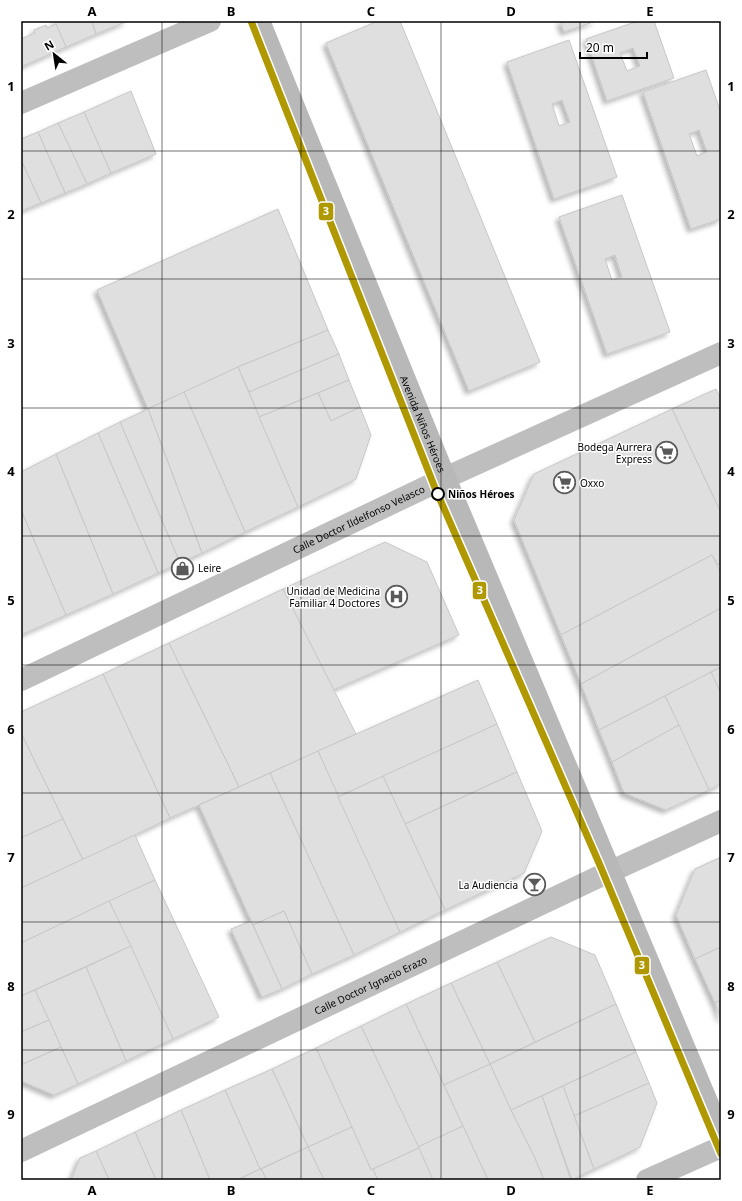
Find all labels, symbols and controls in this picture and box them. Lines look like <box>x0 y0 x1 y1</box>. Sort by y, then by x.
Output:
text: A <box>88 2 97 20</box>
text: B <box>227 2 235 20</box>
text: C <box>367 2 375 20</box>
text: D <box>506 2 516 20</box>
text: E <box>646 2 654 20</box>
north arrow <box>34 34 74 74</box>
scale bar <box>580 34 647 60</box>
text: N <box>41 36 56 54</box>
text: 20 m <box>586 39 614 56</box>
text: 1 <box>7 77 15 95</box>
text: 1 <box>727 77 735 95</box>
line badge: 3 <box>318 202 334 221</box>
text: 3 <box>323 203 329 218</box>
text: 2 <box>7 205 15 223</box>
text: 2 <box>727 205 735 223</box>
text: 3 <box>7 334 15 352</box>
text: 3 <box>727 334 735 352</box>
street label: Avenida Niños Héroes <box>397 373 449 475</box>
place label: Bodega Aurrera Express <box>577 440 652 466</box>
supermarket icon: Bodega Aurrera Express <box>654 440 680 466</box>
text: 4 <box>7 462 15 480</box>
text: 4 <box>727 462 735 480</box>
supermarket icon: Oxxo <box>551 470 577 496</box>
place label: Oxxo <box>580 476 604 490</box>
street label: Calle Doctor Ildelfonso Velasco <box>290 482 427 557</box>
marker: Niños Héroes <box>431 487 445 501</box>
place label: Niños Héroes <box>448 487 515 501</box>
shop icon: Leire <box>170 555 196 581</box>
place label: Leire <box>198 561 221 575</box>
line badge: 3 <box>472 581 487 600</box>
text: 3 <box>477 582 483 597</box>
place label: Unidad de Medicina Familiar 4 Doctores <box>286 584 380 610</box>
hospital icon: Unidad de Medicina Familiar 4 Doctores <box>383 584 409 610</box>
text: 5 <box>7 591 15 609</box>
text: 5 <box>727 591 735 609</box>
text: 6 <box>7 720 15 738</box>
text: 6 <box>727 720 735 738</box>
text: 7 <box>7 848 15 866</box>
text: 7 <box>727 848 735 866</box>
bar icon: La Audiencia <box>521 872 547 898</box>
place label: La Audiencia <box>458 878 518 892</box>
street label: Calle Doctor Ignacio Erazo <box>312 952 429 1018</box>
line badge: 3 <box>634 956 650 975</box>
text: 3 <box>639 957 645 972</box>
text: 8 <box>7 977 15 995</box>
text: 8 <box>727 977 735 995</box>
text: 9 <box>7 1105 15 1123</box>
text: 9 <box>727 1105 735 1123</box>
text: A <box>88 1181 97 1199</box>
text: B <box>227 1181 235 1199</box>
text: C <box>367 1181 375 1199</box>
text: D <box>506 1181 516 1199</box>
text: E <box>646 1181 654 1199</box>

